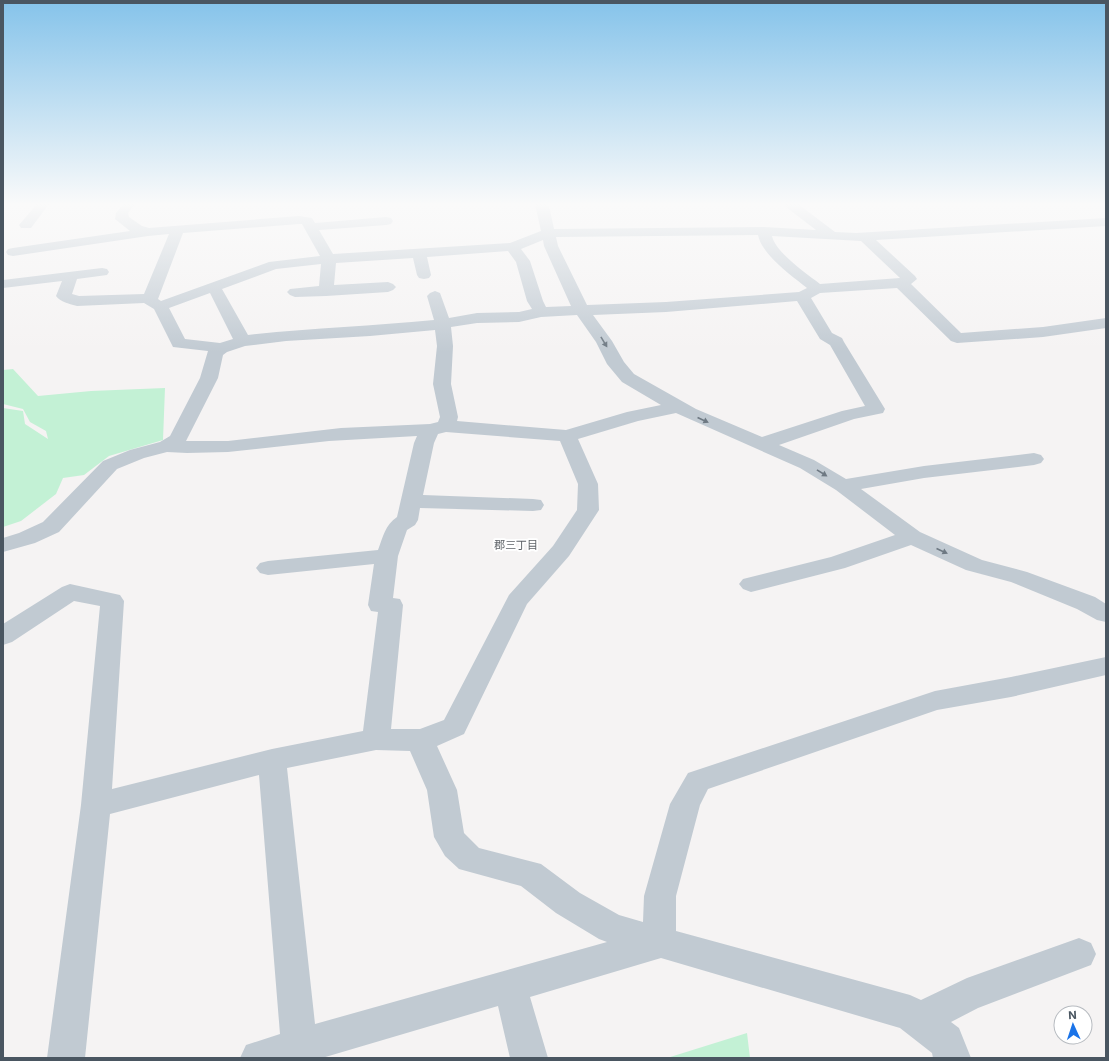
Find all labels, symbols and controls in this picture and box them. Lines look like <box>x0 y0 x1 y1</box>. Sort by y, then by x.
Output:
one-way arrow <box>600 337 608 347</box>
one-way arrow <box>698 417 709 423</box>
one-way arrow <box>817 469 827 477</box>
district label: 郡三丁目 <box>494 538 538 552</box>
one-way arrow <box>937 548 948 554</box>
north arrow <box>1053 1005 1093 1045</box>
text: N <box>1068 1008 1077 1022</box>

